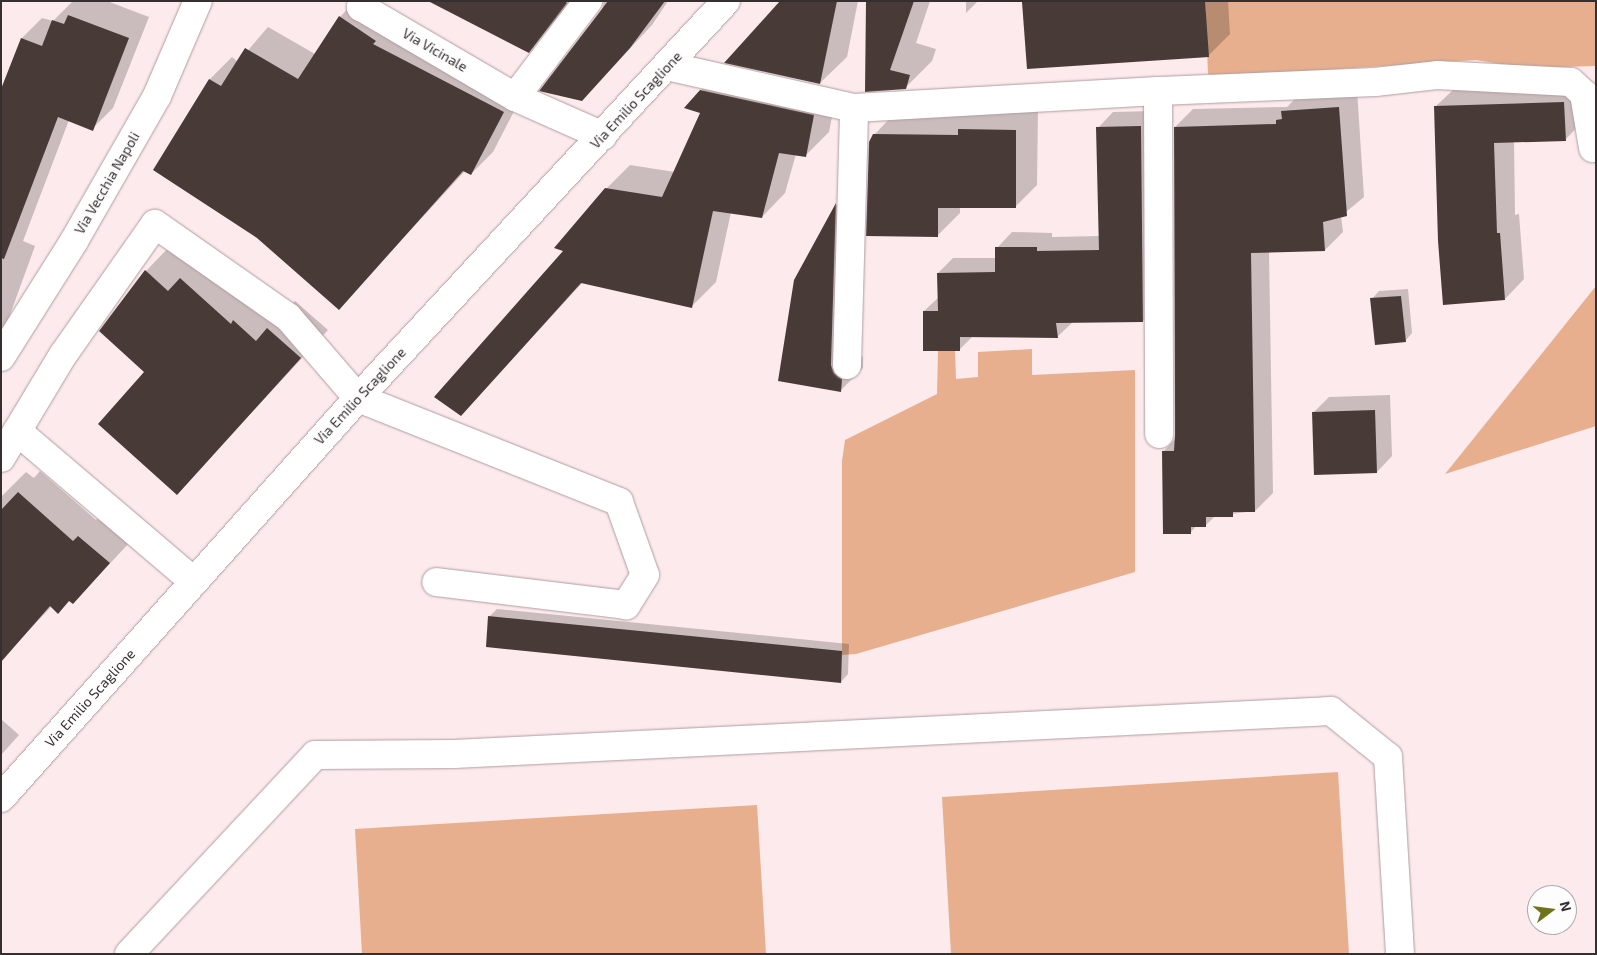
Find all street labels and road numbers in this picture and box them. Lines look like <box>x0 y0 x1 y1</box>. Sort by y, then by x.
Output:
street label: Via Vicinale <box>399 25 471 75</box>
street label: Via Emilio Scaglione <box>587 48 685 152</box>
street label: Via Vecchia Napoli <box>71 129 143 237</box>
street label: Via Emilio Scaglione <box>311 344 409 448</box>
street label: Via Emilio Scaglione <box>41 645 139 751</box>

